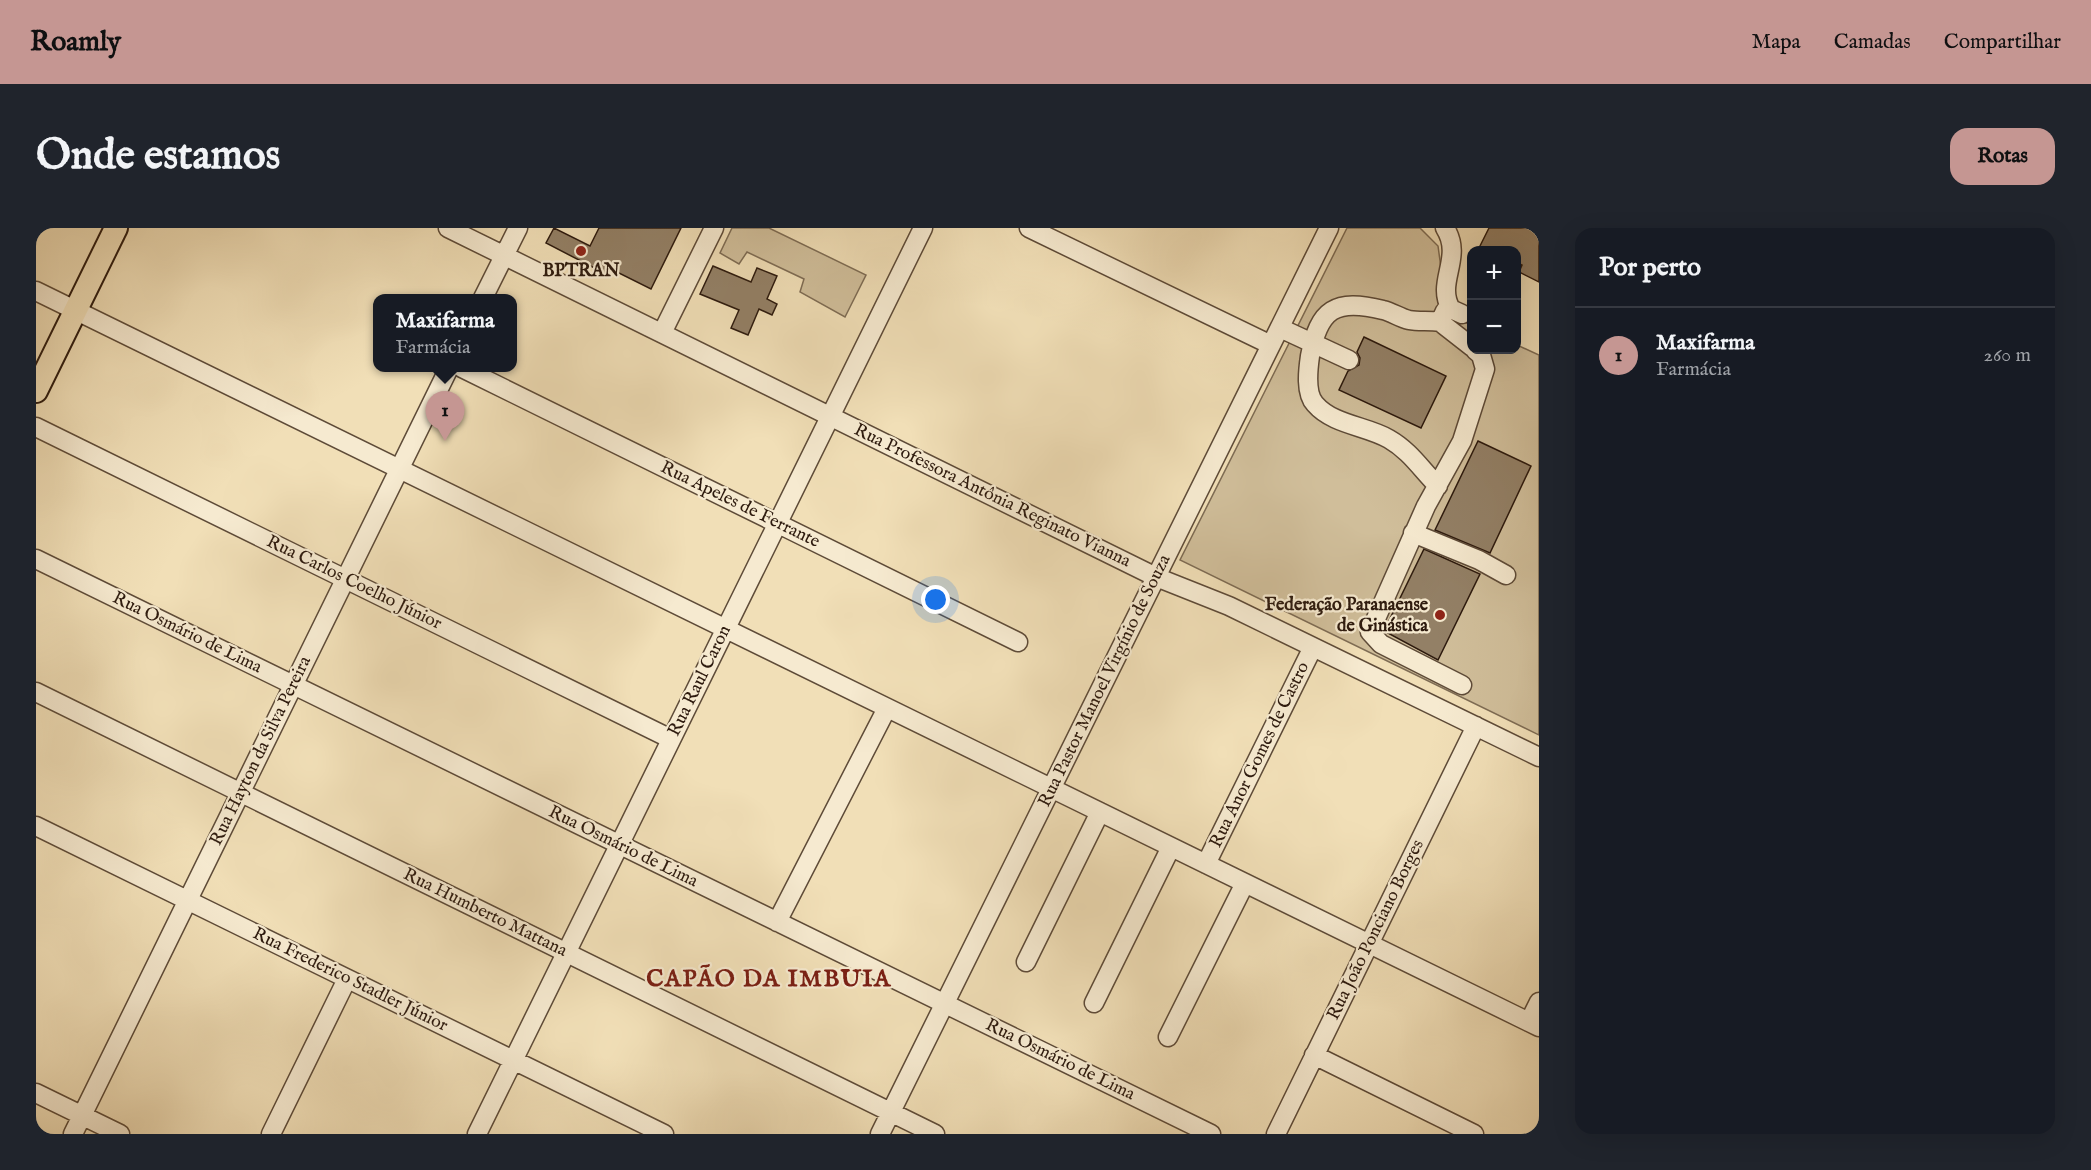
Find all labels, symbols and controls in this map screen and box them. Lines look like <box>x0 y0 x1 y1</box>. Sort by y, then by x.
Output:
text: Roamly <box>30 25 121 60</box>
text: Mapa <box>1751 29 1801 56</box>
text: Camadas <box>1834 29 1911 56</box>
text: Compartilhar <box>1944 29 2061 56</box>
button: Rotas <box>1950 128 2055 185</box>
text: Onde estamos <box>36 130 280 183</box>
marker: BPTRAN <box>574 244 588 258</box>
map controls <box>1467 246 1521 354</box>
button: + <box>1467 246 1521 300</box>
text: Por perto <box>1599 251 1701 284</box>
place label: BPTRAN <box>543 260 620 283</box>
popup <box>373 294 517 372</box>
button: − <box>1467 300 1521 354</box>
text: Maxifarma <box>396 307 494 335</box>
text: Maxifarma <box>1656 329 1755 357</box>
text: Farmácia <box>396 335 471 360</box>
text: 1 <box>1615 343 1622 368</box>
text: 260 m <box>1984 343 2031 368</box>
text: Farmácia <box>1656 357 1731 382</box>
pin: 1 <box>426 392 464 441</box>
street label: Rua Professora Antônia Reginato Vianna <box>850 419 1134 573</box>
street label: Rua Apeles de Ferrante <box>657 456 823 554</box>
street label: Rua Carlos Coelho Júnior <box>263 531 446 636</box>
street label: Rua Pastor Manoel Virgínio de Souza <box>1034 551 1176 811</box>
your location <box>921 585 950 614</box>
street label: Rua Osmário de Lima <box>108 587 266 679</box>
place label: Federação Paranaense de Ginástica <box>1265 594 1429 638</box>
marker: Federação Paranaense de Ginástica <box>1433 608 1447 622</box>
street label: Rua Raul Caron <box>663 621 737 740</box>
street label: Rua Hayton da Silva Pereira <box>205 652 317 850</box>
street label: Rua Anor Gomes de Castro <box>1205 658 1315 852</box>
street label: Rua Osmário de Lima <box>544 801 702 893</box>
street label: Rua João Ponciano Borges <box>1322 836 1430 1024</box>
street label: Rua Humberto Mattana <box>399 863 571 963</box>
street label: Rua Frederico Stadler Júnior <box>249 923 452 1038</box>
district label: CAPÃO DA IMBUIA <box>646 964 892 995</box>
street label: Rua Osmário de Lima <box>981 1014 1139 1106</box>

